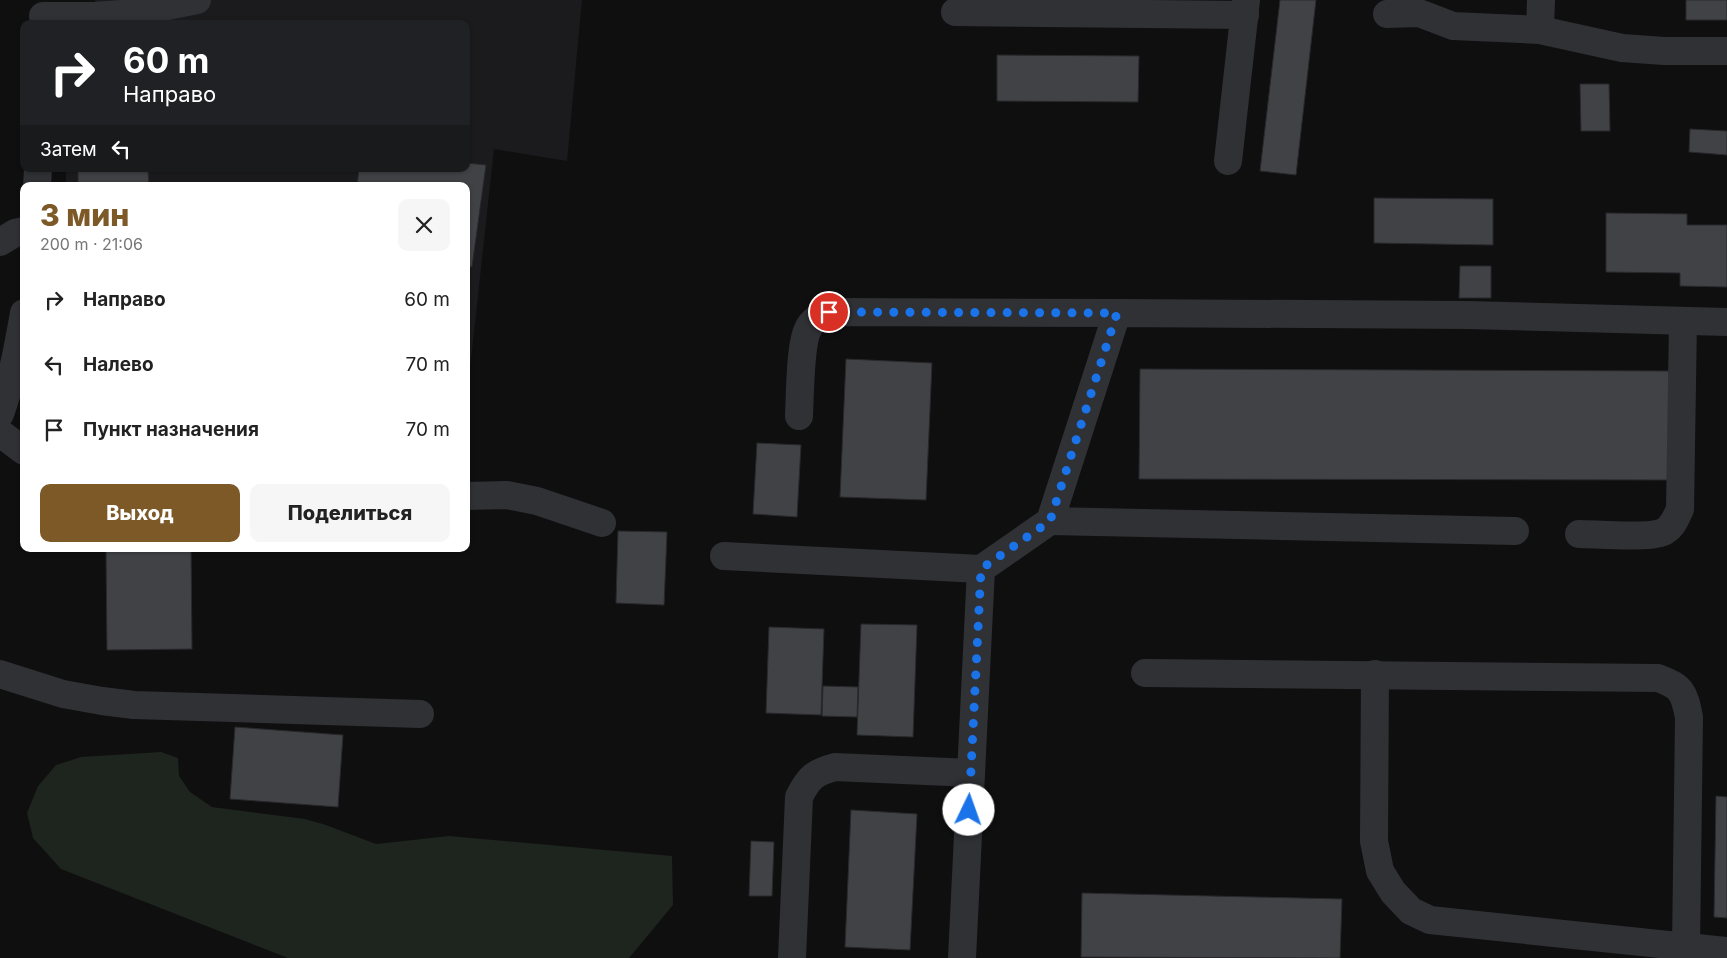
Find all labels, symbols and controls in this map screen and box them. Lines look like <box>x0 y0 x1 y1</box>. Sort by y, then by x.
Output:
text: 60 m <box>123 39 210 81</box>
icon: right <box>40 40 105 105</box>
text: Направо <box>123 81 216 107</box>
icon: left <box>107 135 135 163</box>
text: Затем <box>40 138 97 161</box>
text: 3 мин <box>40 197 129 233</box>
button: close <box>398 199 450 251</box>
text: 200 m · 21:06 <box>40 234 143 254</box>
icon: right <box>40 286 68 314</box>
text: Направо <box>83 288 166 311</box>
text: 60 m <box>404 288 450 311</box>
pin <box>808 291 850 333</box>
icon: arrive <box>815 298 843 326</box>
icon: left <box>40 351 68 379</box>
text: Налево <box>83 353 154 376</box>
text: 70 m <box>406 353 450 376</box>
icon: arrive <box>40 416 68 444</box>
text: Пункт назначения <box>83 418 259 441</box>
text: 70 m <box>406 418 450 441</box>
button: Выход <box>40 484 240 542</box>
button: Поделиться <box>250 484 450 542</box>
position arrow <box>942 783 994 835</box>

